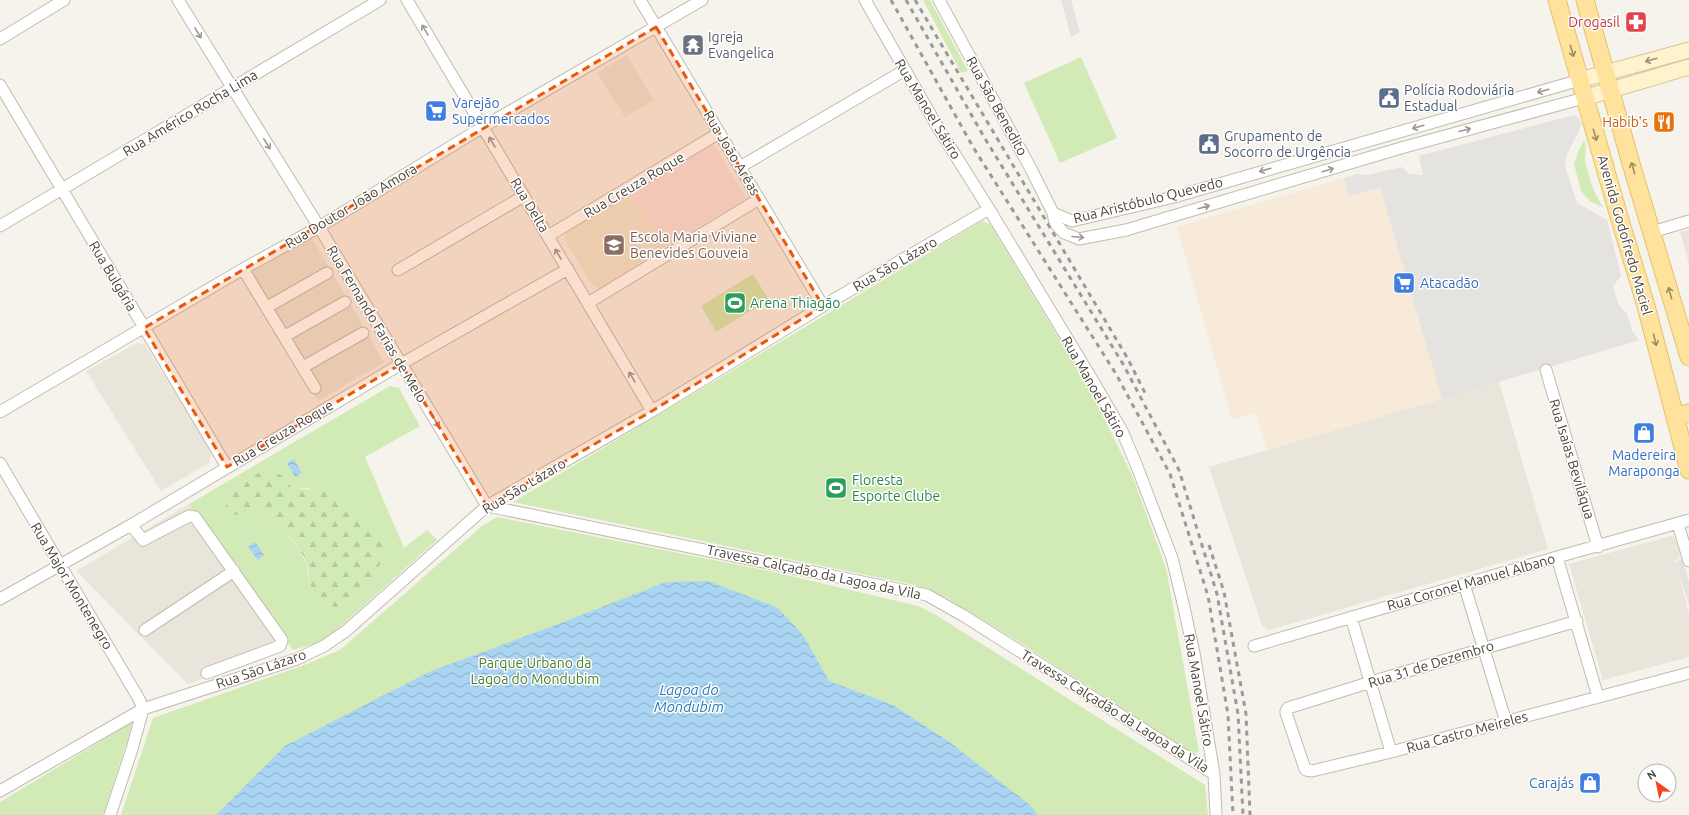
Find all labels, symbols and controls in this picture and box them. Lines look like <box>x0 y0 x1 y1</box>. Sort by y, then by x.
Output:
pharmacy icon: Drogasil <box>1623 9 1649 35</box>
place label: Drogasil <box>1568 14 1620 30</box>
one-way arrow <box>421 25 429 37</box>
one-way arrow <box>195 27 203 39</box>
place label: Igreja Evangelica <box>708 29 774 61</box>
temple icon: Igreja Evangelica <box>680 32 706 58</box>
one-way arrow <box>1569 44 1576 57</box>
street label: Rua São Benedito <box>963 54 1031 158</box>
street label: Rua Manoel Sátiro <box>892 56 964 162</box>
one-way arrow <box>1645 57 1658 64</box>
street label: Rua Américo Rocha Lima <box>120 66 260 160</box>
place label: Polícia Rodoviária Estadual <box>1404 82 1514 114</box>
public building icon: Polícia Rodoviária Estadual <box>1376 85 1402 111</box>
one-way arrow <box>1536 88 1549 95</box>
place label: Varejão Supermercados <box>452 95 550 127</box>
supermarket icon: Varejão Supermercados <box>423 98 449 124</box>
street label: Rua João Arêas <box>700 108 764 198</box>
restaurant icon: Habib's <box>1651 109 1677 135</box>
place label: Habib's <box>1602 114 1648 130</box>
one-way arrow <box>1411 124 1424 131</box>
one-way arrow <box>1459 126 1472 134</box>
place label: Grupamento de Socorro de Urgência <box>1224 128 1351 160</box>
one-way arrow <box>1592 128 1599 141</box>
public building icon: Grupamento de Socorro de Urgência <box>1196 131 1222 157</box>
one-way arrow <box>487 136 495 148</box>
one-way arrow <box>263 138 271 149</box>
street label: Rua Creuza Roque <box>581 149 687 221</box>
street label: Avenida Godofredo Maciel <box>1594 153 1656 317</box>
street label: Rua Doutor João Amora <box>282 160 420 252</box>
one-way arrow <box>1628 162 1636 175</box>
one-way arrow <box>1322 166 1335 173</box>
one-way arrow <box>1259 167 1272 174</box>
street label: Rua Aristóbulo Quevedo <box>1072 174 1224 226</box>
street label: Rua Delta <box>507 175 553 235</box>
one-way arrow <box>1197 203 1210 210</box>
place label: Escola Maria Viviane Benevides Gouveia <box>630 229 757 261</box>
school or university icon: Escola Maria Viviane Benevides Gouveia <box>601 232 627 258</box>
street label: Rua São Lázaro <box>850 233 940 295</box>
one-way arrow <box>1071 233 1084 241</box>
street label: Rua Bulgária <box>86 238 140 314</box>
street label: Rua Fernando Farias de Melo <box>324 243 430 405</box>
one-way arrow <box>554 248 562 260</box>
supermarket icon: Atacadão <box>1391 270 1417 296</box>
place label: Atacadão <box>1420 275 1479 291</box>
one-way arrow <box>1666 286 1673 299</box>
sports icon: Arena Thiagão <box>722 290 748 316</box>
place label: Arena Thiagão <box>750 295 840 311</box>
street label: Rua Manoel Sátiro <box>1059 334 1129 440</box>
one-way arrow <box>1652 334 1659 347</box>
one-way arrow <box>628 371 636 383</box>
street label: Rua Creuza Roque <box>230 397 336 469</box>
street label: Rua Isaías Beviláqua <box>1546 397 1598 521</box>
one-way arrow <box>433 416 441 428</box>
shop icon: Madereira Maraponga <box>1631 420 1657 446</box>
place label: Madereira Maraponga <box>1608 447 1680 479</box>
street label: Rua São Lázaro <box>479 455 569 517</box>
place label: Floresta Esporte Clube <box>852 472 940 504</box>
sports icon: Floresta Esporte Clube <box>823 475 849 501</box>
street label: Rua Major Montenegro <box>28 520 116 652</box>
street label: Travessa Calçadão da Lagoa da Vila <box>705 541 923 603</box>
street label: Rua Coronel Manuel Albano <box>1385 550 1557 614</box>
street label: Rua Manoel Sátiro <box>1181 632 1217 748</box>
street label: Rua 31 de Dezembro <box>1366 637 1496 691</box>
street label: Rua São Lázaro <box>214 646 308 692</box>
street label: Travessa Calçadão da Lagoa da Vila <box>1018 646 1212 776</box>
park label: Parque Urbano da Lagoa do Mondubim <box>471 655 599 687</box>
water label: Lagoa do Mondubim <box>654 681 724 715</box>
street label: Rua Castro Meireles <box>1405 708 1529 756</box>
north arrow <box>1637 763 1677 803</box>
text: N <box>1645 767 1658 782</box>
shop icon: Carajás <box>1577 770 1603 796</box>
place label: Carajás <box>1529 775 1574 791</box>

